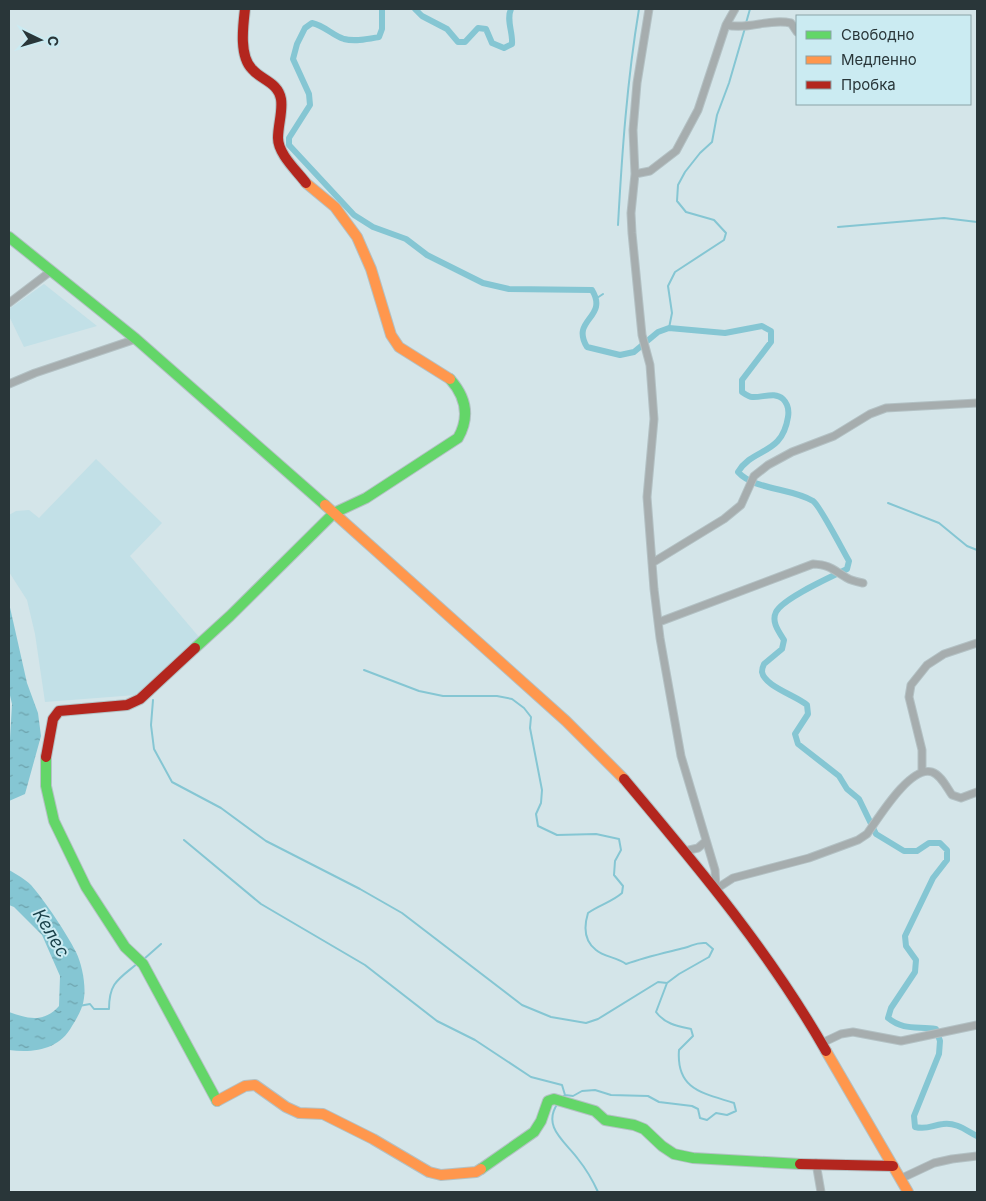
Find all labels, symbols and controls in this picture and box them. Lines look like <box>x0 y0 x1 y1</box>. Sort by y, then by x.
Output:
north arrow <box>15 15 65 65</box>
legend <box>796 15 971 105</box>
text: Свободно <box>841 25 915 44</box>
text: С <box>45 35 62 47</box>
text: Медленно <box>841 50 917 69</box>
text: Пробка <box>841 75 896 94</box>
water label: Келес <box>29 905 74 961</box>

